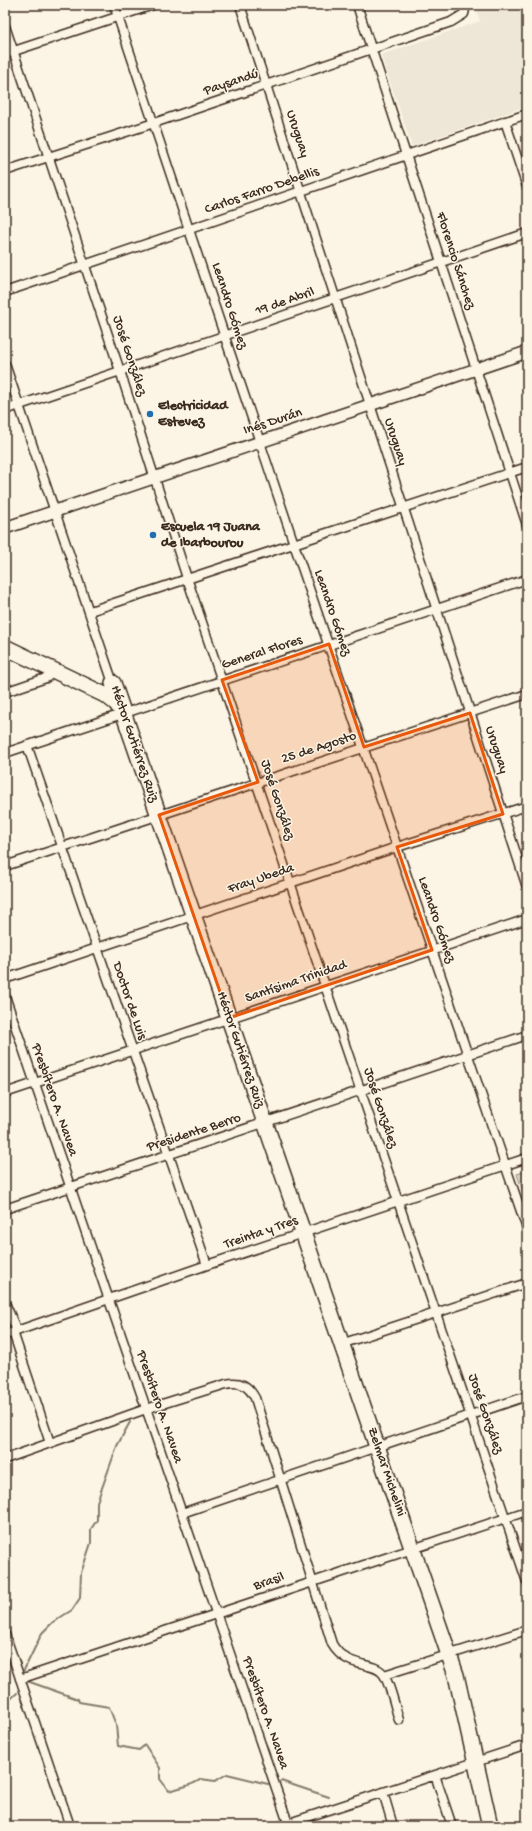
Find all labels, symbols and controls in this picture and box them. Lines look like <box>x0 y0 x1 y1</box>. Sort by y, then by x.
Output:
street label: Paysandú <box>200 66 261 101</box>
street label: Uruguay <box>281 108 313 160</box>
street label: Carlos Farro Debellis <box>203 163 322 219</box>
street label: Florencio Sánchez <box>431 209 479 313</box>
street label: Leandro Gómez <box>207 261 251 352</box>
street label: 19 de Abril <box>252 284 317 320</box>
street label: José González <box>108 314 150 399</box>
place label: Electricidad Estevez <box>158 398 229 431</box>
street label: Inés Durán <box>241 404 305 439</box>
marker: Electricidad Estevez <box>145 409 155 419</box>
street label: Uruguay <box>379 416 411 468</box>
place label: Escuela 19 Juana de Ibarbourou <box>161 519 261 552</box>
marker: Escuela 19 Juana de Ibarbourou <box>148 530 158 540</box>
street label: Leandro Gómez <box>309 568 355 659</box>
street label: General Flores <box>219 632 305 674</box>
street label: Héctor Gutiérrez Ruiz <box>106 683 162 805</box>
street label: Uruguay <box>480 724 512 776</box>
street label: 25 de Agosto <box>279 728 359 768</box>
street label: José González <box>256 758 298 843</box>
street label: Fray Ubeda <box>225 859 297 899</box>
street label: Leandro Gómez <box>413 875 459 966</box>
street label: Santísima Trinidad <box>243 956 351 1007</box>
street label: Doctor de Luis <box>107 959 151 1043</box>
street label: Héctor Gutiérrez Ruiz <box>212 989 268 1111</box>
street label: Presbítero A. Navea <box>26 1040 82 1160</box>
street label: José González <box>359 1066 401 1151</box>
street label: Presidente Berro <box>144 1110 243 1157</box>
street label: Treinta y Tres <box>221 1212 301 1254</box>
street label: Presbítero A. Navea <box>131 1347 187 1467</box>
street label: José González <box>463 1372 507 1457</box>
street label: Zelmar Michelini <box>363 1425 409 1519</box>
street label: Brasil <box>251 1569 287 1595</box>
street label: Presbítero A. Navea <box>237 1653 293 1773</box>

